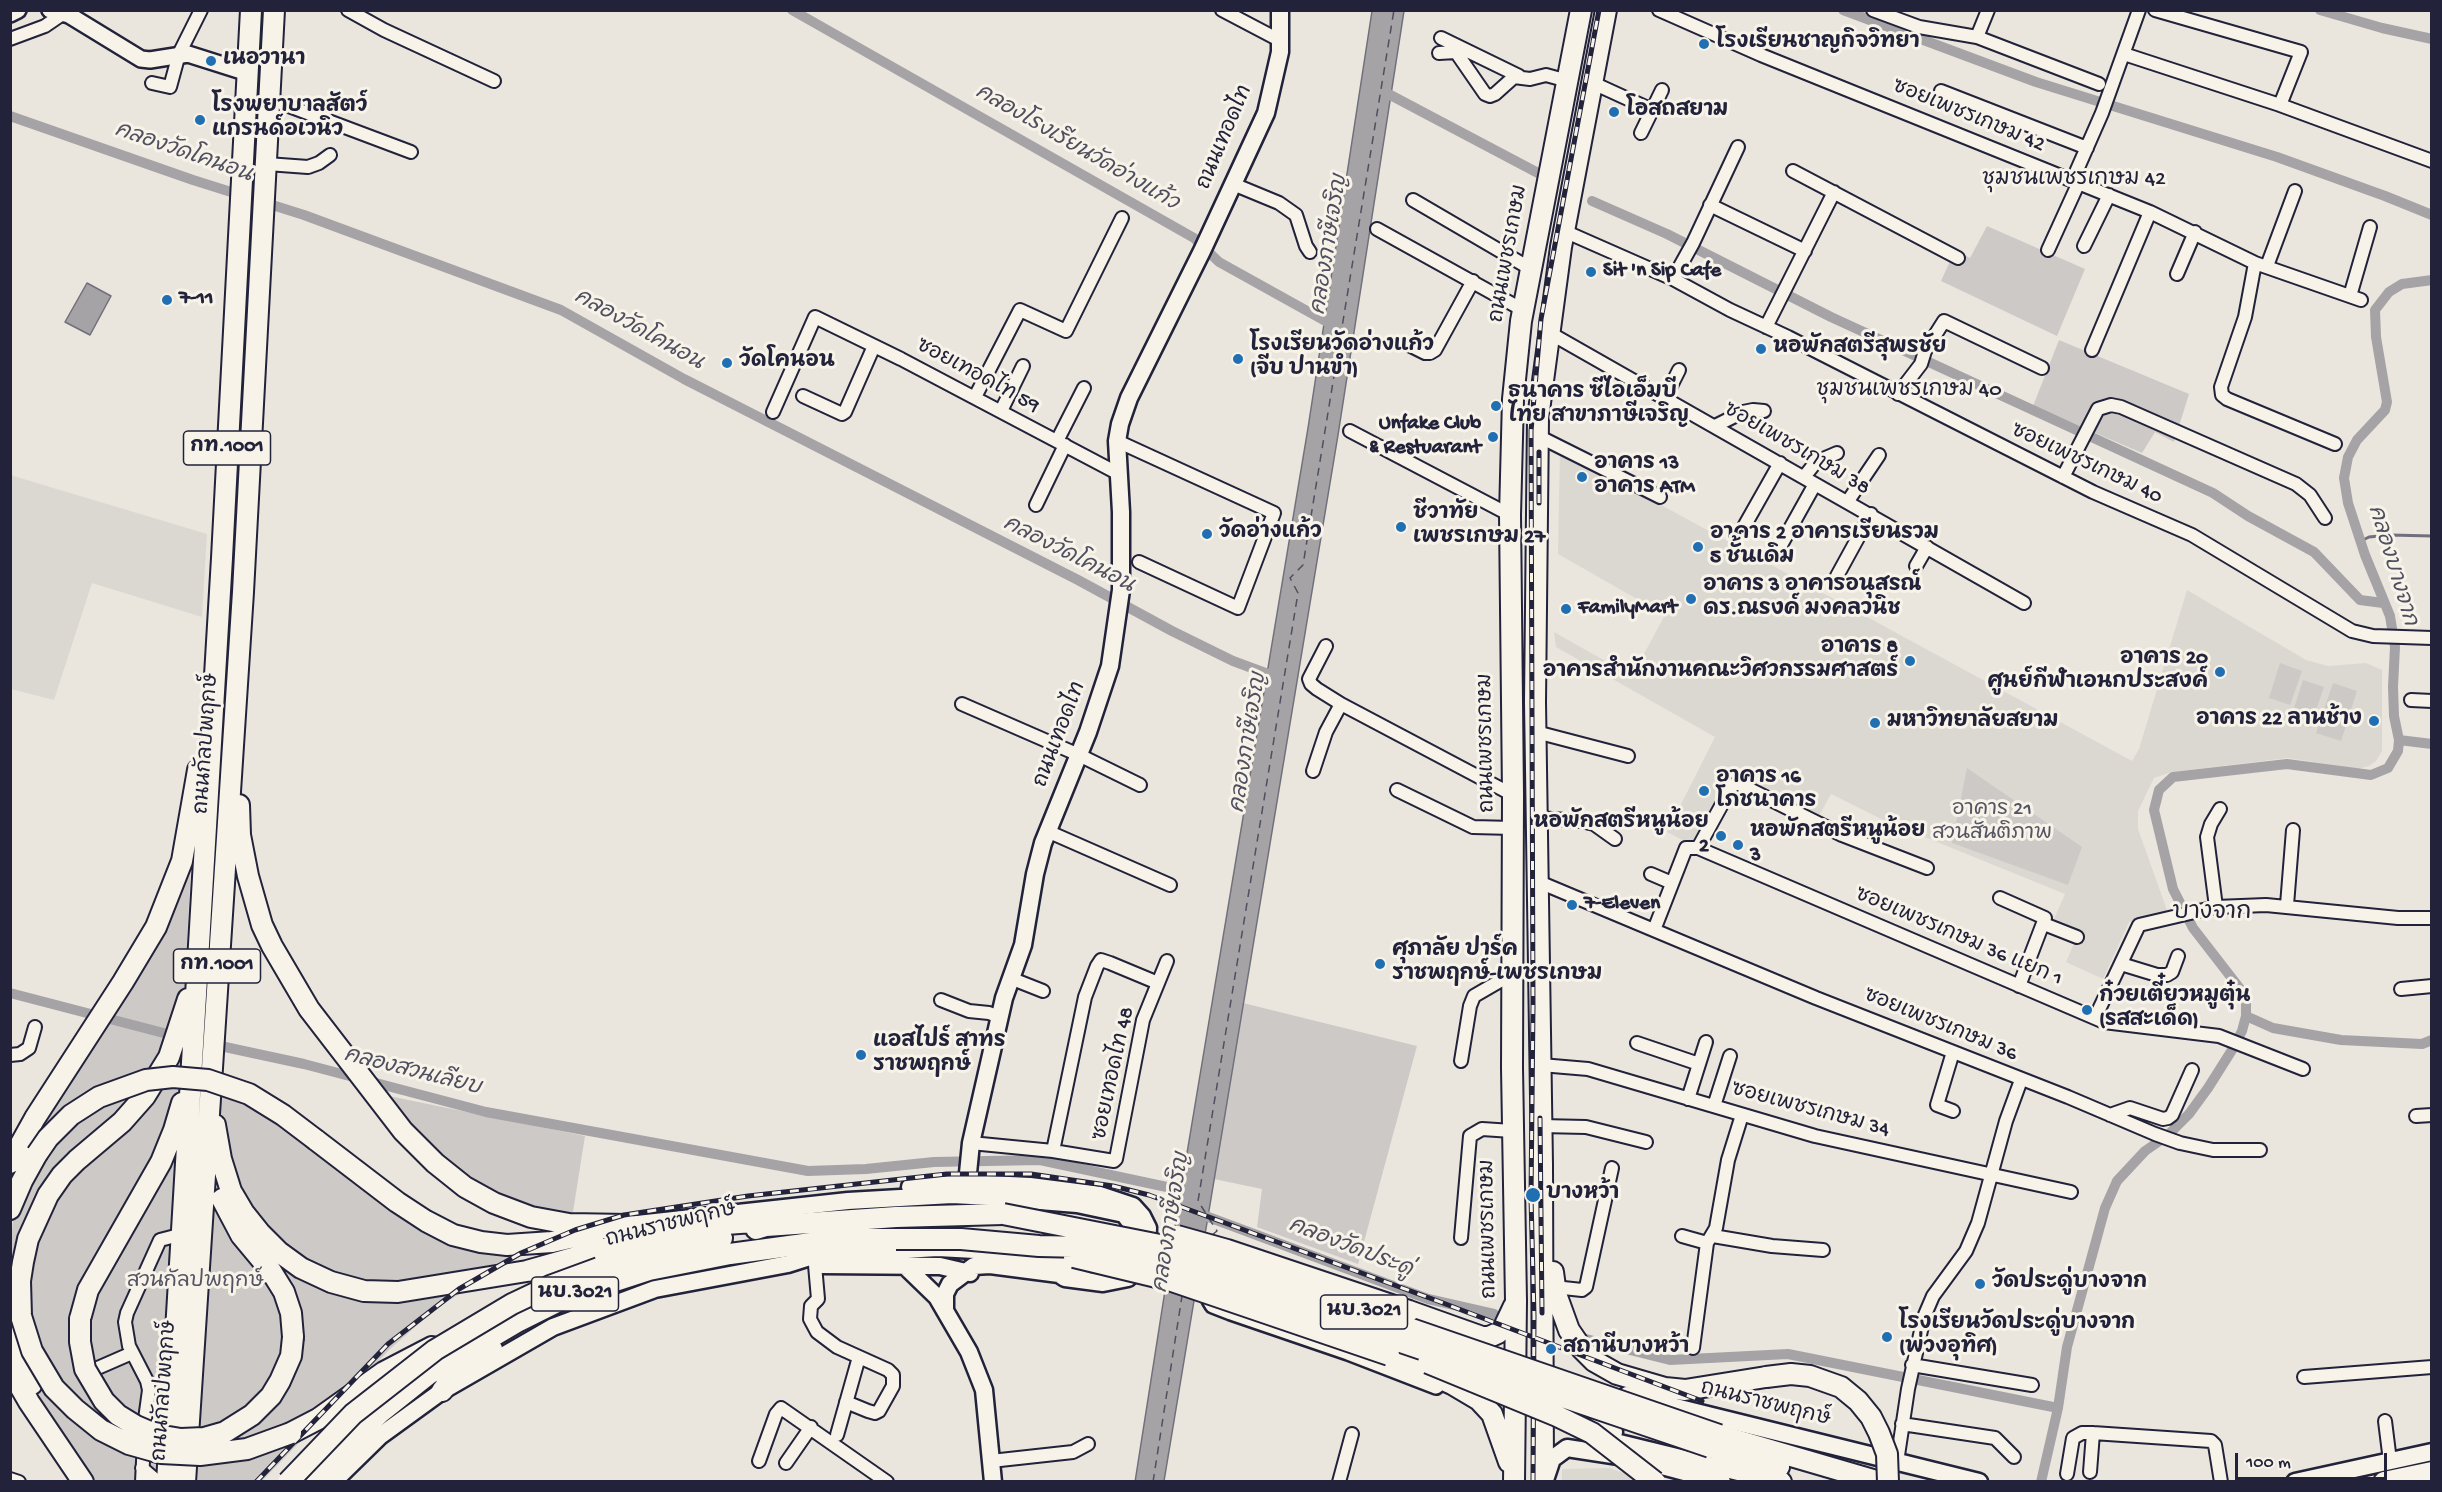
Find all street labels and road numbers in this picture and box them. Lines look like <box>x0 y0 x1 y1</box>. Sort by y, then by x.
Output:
street label: ซอยเพชรเกษม 42 <box>1888 75 2048 159</box>
street label: ถนนเทอดไท <box>1193 82 1259 194</box>
street label: ถนนเพชรเกษม <box>1485 183 1535 325</box>
street label: ซอยเทอดไท 59 <box>911 334 1043 420</box>
street label: ซอยเพชรเกษม 38 <box>1718 398 1874 502</box>
street label: ซอยเพชรเกษม 40 <box>2006 419 2166 511</box>
road number: กท.1001 <box>184 431 270 465</box>
street label: ถนนกัลปพฤกษ์ <box>191 673 225 815</box>
street label: ถนนเพชรเกษม <box>1474 673 1502 813</box>
street label: ถนนเทอดไท <box>1029 679 1093 791</box>
street label: ซอยเพชรเกษม 36 แยก 1 <box>1851 883 2065 993</box>
road number: กท.1001 <box>174 949 260 983</box>
street label: ซอยเพชรเกษม 36 <box>1859 984 2021 1068</box>
street label: ซอยเทอดไท 48 <box>1089 1005 1141 1143</box>
street label: ซอยเพชรเกษม 34 <box>1728 1078 1892 1144</box>
street label: ถนนเพชรเกษม <box>1476 1159 1504 1299</box>
street label: ถนนราชพฤกษ์ <box>604 1198 738 1254</box>
road number: นบ.3021 <box>532 1277 618 1311</box>
road number: นบ.3021 <box>1320 1295 1408 1329</box>
street label: ถนนกัลปพฤกษ์ <box>149 1320 183 1462</box>
street label: ถนนราชพฤกษ์ <box>1698 1377 1832 1433</box>

